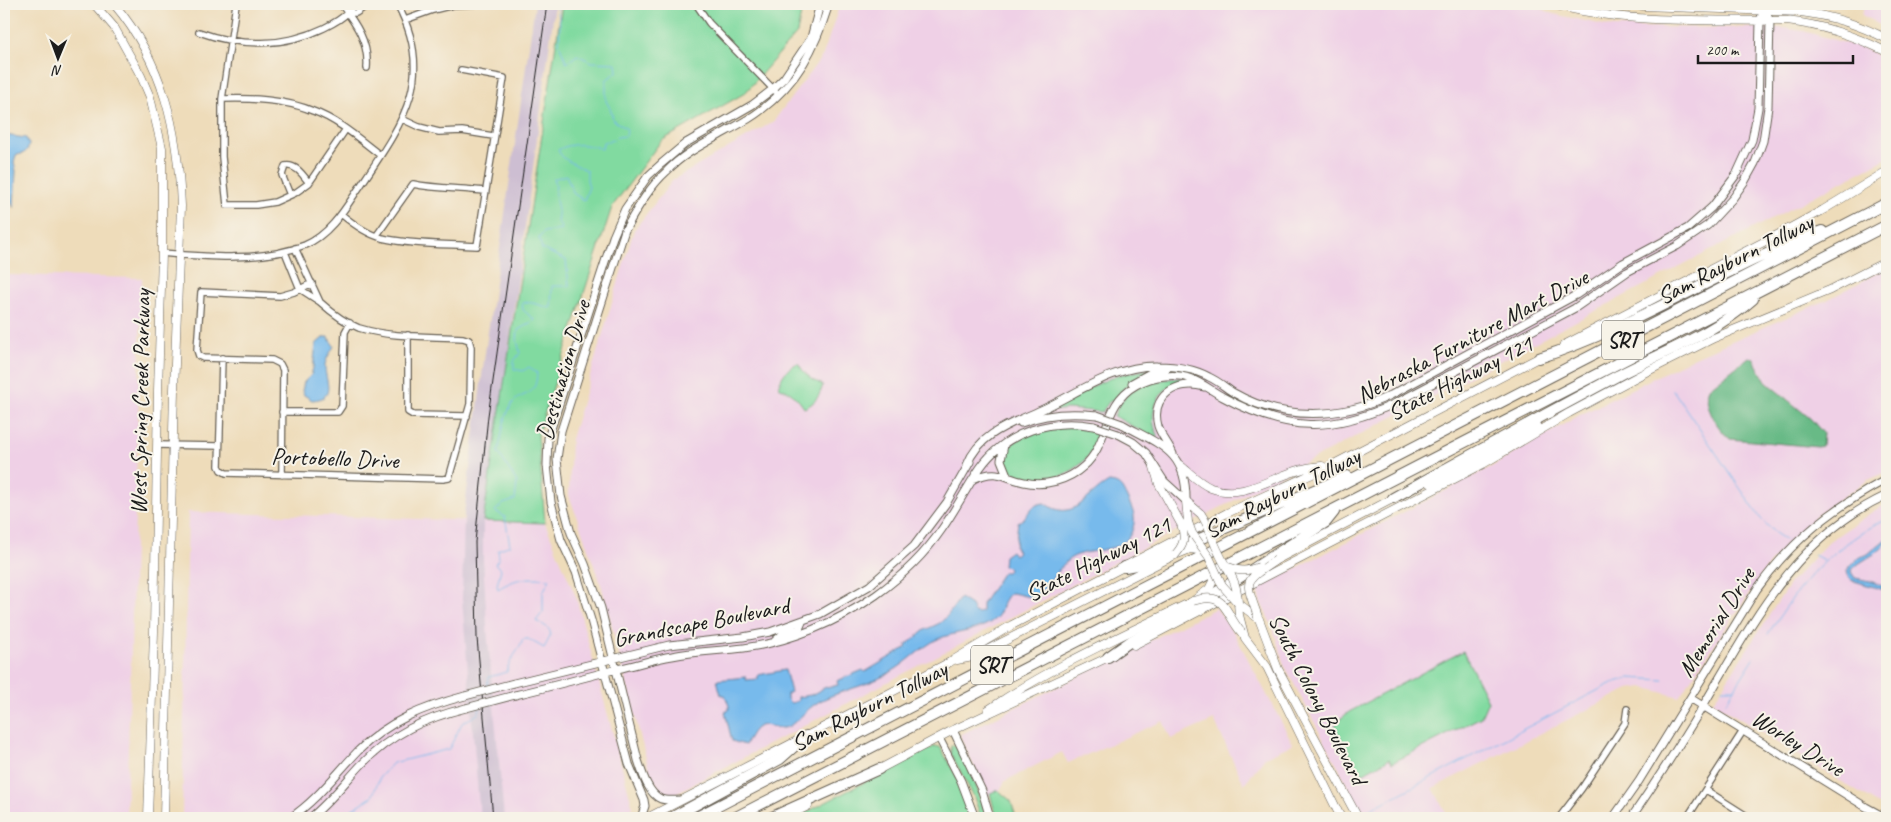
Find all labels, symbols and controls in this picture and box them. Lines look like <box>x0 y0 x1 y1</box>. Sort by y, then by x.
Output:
north arrow <box>32 32 82 82</box>
scale bar <box>1698 32 1854 64</box>
text: 200 m <box>1706 41 1740 60</box>
text: N <box>51 62 62 79</box>
street label: Sam Rayburn Tollway <box>1652 206 1820 311</box>
street label: Nebraska Furniture Mart Drive <box>1351 261 1595 410</box>
street label: West Spring Creek Parkway <box>123 287 157 515</box>
street label: Destination Drive <box>529 295 598 443</box>
road number: SRT <box>1602 320 1644 360</box>
street label: State Highway 121 <box>1382 328 1539 427</box>
street label: Sam Rayburn Tollway <box>1199 440 1367 545</box>
street label: Portobello Drive <box>271 441 401 475</box>
street label: State Highway 121 <box>1020 509 1177 608</box>
street label: Memorial Drive <box>1671 560 1763 682</box>
street label: Grandscape Boulevard <box>611 590 795 654</box>
street label: South Colony Boulevard <box>1262 608 1376 793</box>
road number: SRT <box>971 646 1013 684</box>
street label: Sam Rayburn Tollway <box>786 653 954 758</box>
street label: Worley Drive <box>1746 703 1852 784</box>

